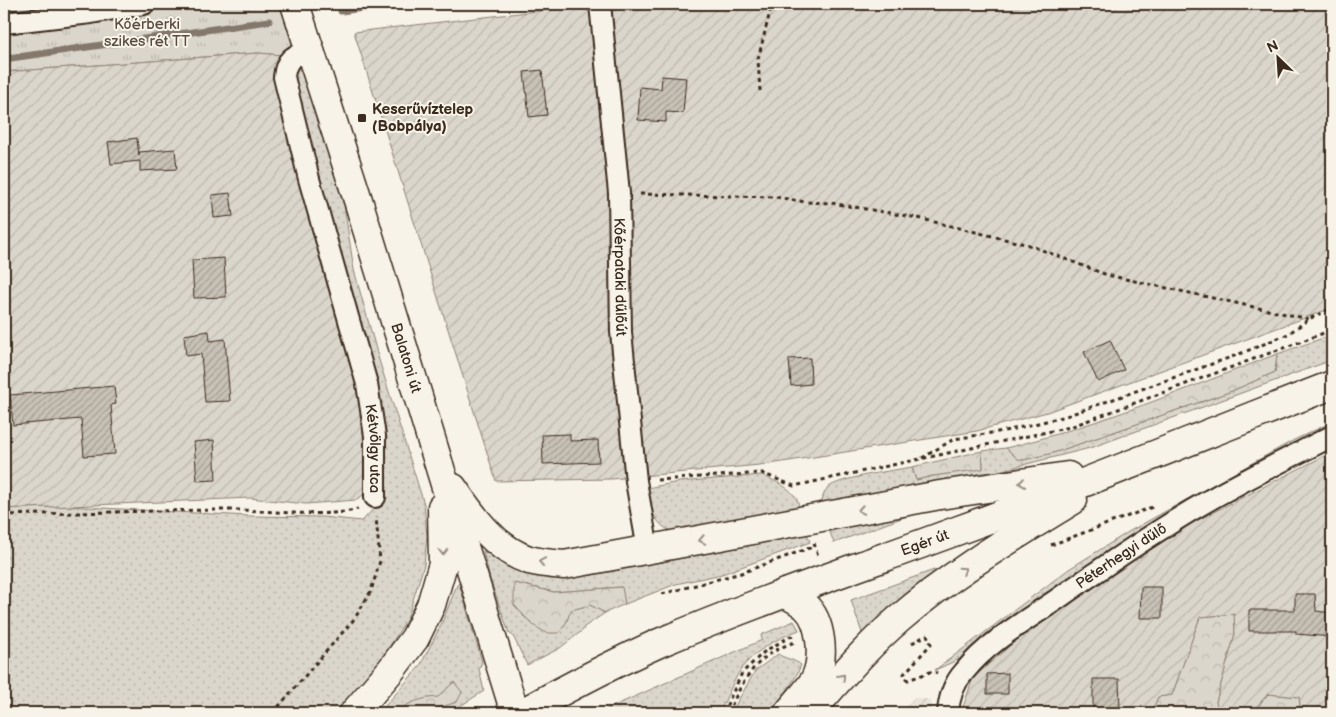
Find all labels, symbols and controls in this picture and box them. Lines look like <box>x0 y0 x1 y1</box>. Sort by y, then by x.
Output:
park label: Kőérberki szikes rét TT <box>104 15 190 51</box>
north arrow <box>1254 32 1304 82</box>
text: N <box>1264 37 1281 57</box>
place label: Keserűvíztelep (Bobpálya) <box>372 100 474 136</box>
marker: Keserűvíztelep (Bobpálya) <box>356 112 368 124</box>
street label: Kőérpataki dűlőút <box>610 218 631 338</box>
street label: Balatoni út <box>387 321 426 396</box>
street label: Kétvölgy utca <box>361 403 385 493</box>
one-way arrow <box>1017 478 1026 488</box>
one-way arrow <box>857 504 866 514</box>
street label: Péterhegyi dűlő <box>1072 519 1170 593</box>
street label: Egér út <box>898 525 952 560</box>
one-way arrow <box>697 534 706 544</box>
one-way arrow <box>438 548 448 556</box>
one-way arrow <box>537 558 546 568</box>
one-way arrow <box>958 567 967 576</box>
one-way arrow <box>836 674 845 683</box>

